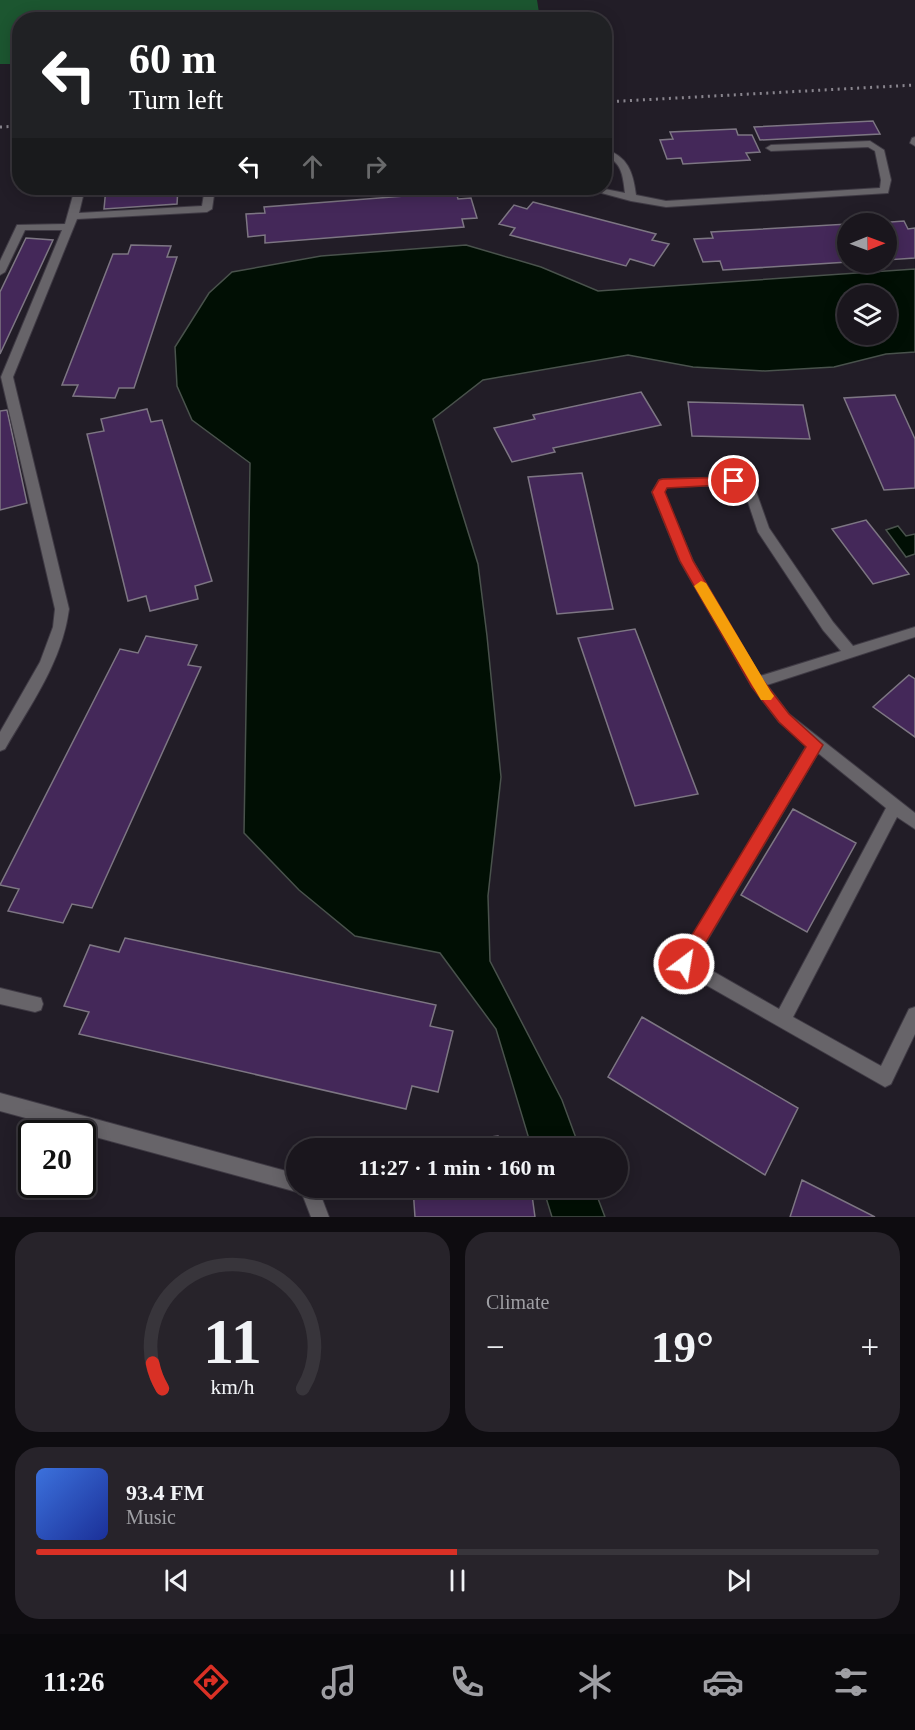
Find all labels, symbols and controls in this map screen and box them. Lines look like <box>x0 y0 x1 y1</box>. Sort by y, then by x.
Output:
icon: left <box>30 36 108 114</box>
text: 60 m <box>129 36 217 82</box>
text: Turn left <box>129 85 223 115</box>
icon: left <box>233 150 266 183</box>
icon: ahead <box>296 150 329 183</box>
icon: right <box>359 150 392 183</box>
north arrow <box>837 213 897 273</box>
map controls <box>837 213 897 345</box>
button: layers <box>837 285 897 345</box>
pin <box>708 455 759 506</box>
icon: arrive <box>717 464 750 497</box>
position arrow <box>652 932 716 996</box>
speed limit sign: 20 <box>18 1120 96 1198</box>
text: 11:27 · 1 min · 160 m <box>359 1155 555 1180</box>
text: Climate <box>486 1291 549 1313</box>
text: 11 <box>203 1307 262 1376</box>
text: 19° <box>651 1322 714 1372</box>
text: − <box>486 1329 505 1365</box>
text: + <box>860 1329 879 1365</box>
text: km/h <box>210 1375 255 1399</box>
text: 93.4 FM <box>126 1480 204 1505</box>
text: Music <box>126 1506 176 1528</box>
icon: previous <box>160 1564 193 1597</box>
icon: pause <box>441 1564 474 1597</box>
icon: next <box>722 1564 755 1597</box>
icon: directions <box>190 1661 232 1703</box>
icon: music <box>318 1661 360 1703</box>
icon: phone <box>446 1661 488 1703</box>
icon: climate <box>574 1661 616 1703</box>
icon: car <box>702 1661 744 1703</box>
icon: filters <box>830 1661 872 1703</box>
text: 11:26 <box>43 1667 104 1697</box>

